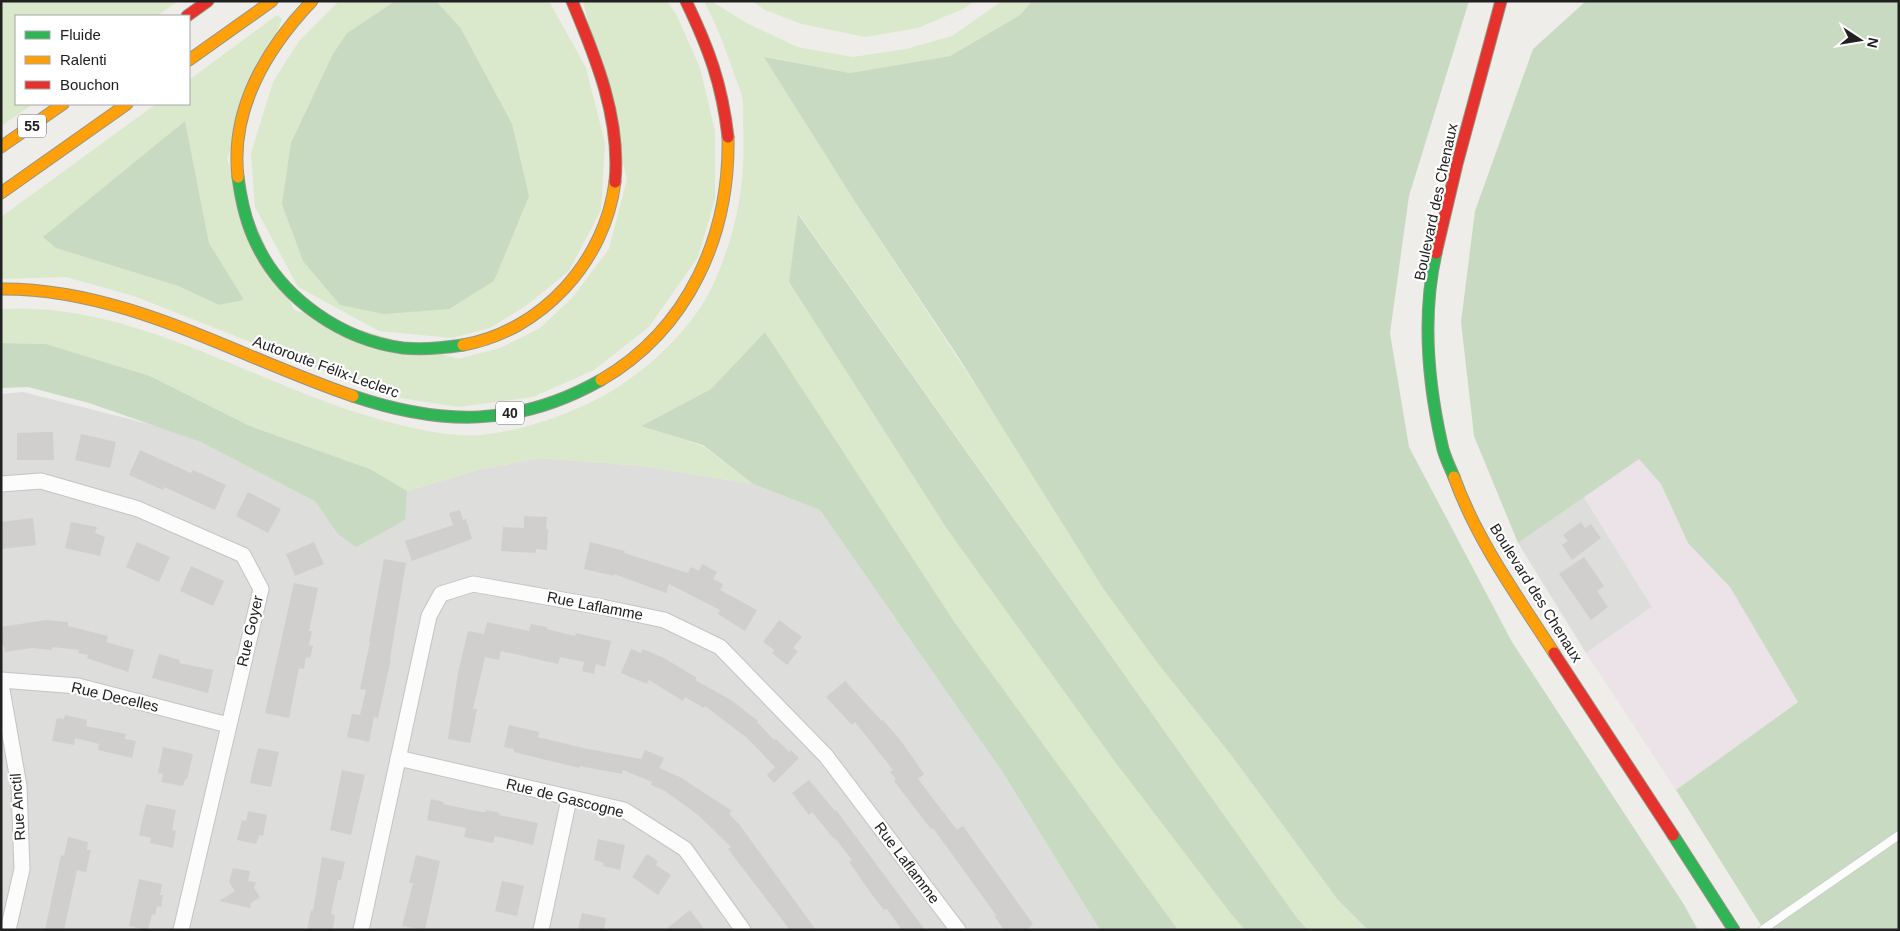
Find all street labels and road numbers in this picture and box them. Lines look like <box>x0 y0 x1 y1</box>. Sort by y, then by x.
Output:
road number: 55 <box>18 114 46 138</box>
street label: Boulevard des Chenaux <box>1411 121 1461 282</box>
street label: Autoroute Félix-Leclerc <box>251 332 402 401</box>
road number: 40 <box>496 402 524 424</box>
street label: Boulevard des Chenaux <box>1487 520 1586 666</box>
street label: Rue Laflamme <box>546 588 645 623</box>
street label: Rue Goyer <box>233 594 266 668</box>
street label: Rue Decelles <box>70 678 160 715</box>
street label: Rue Anctil <box>7 773 28 841</box>
street label: Rue de Gascogne <box>504 775 626 820</box>
street label: Rue Laflamme <box>871 819 944 907</box>

